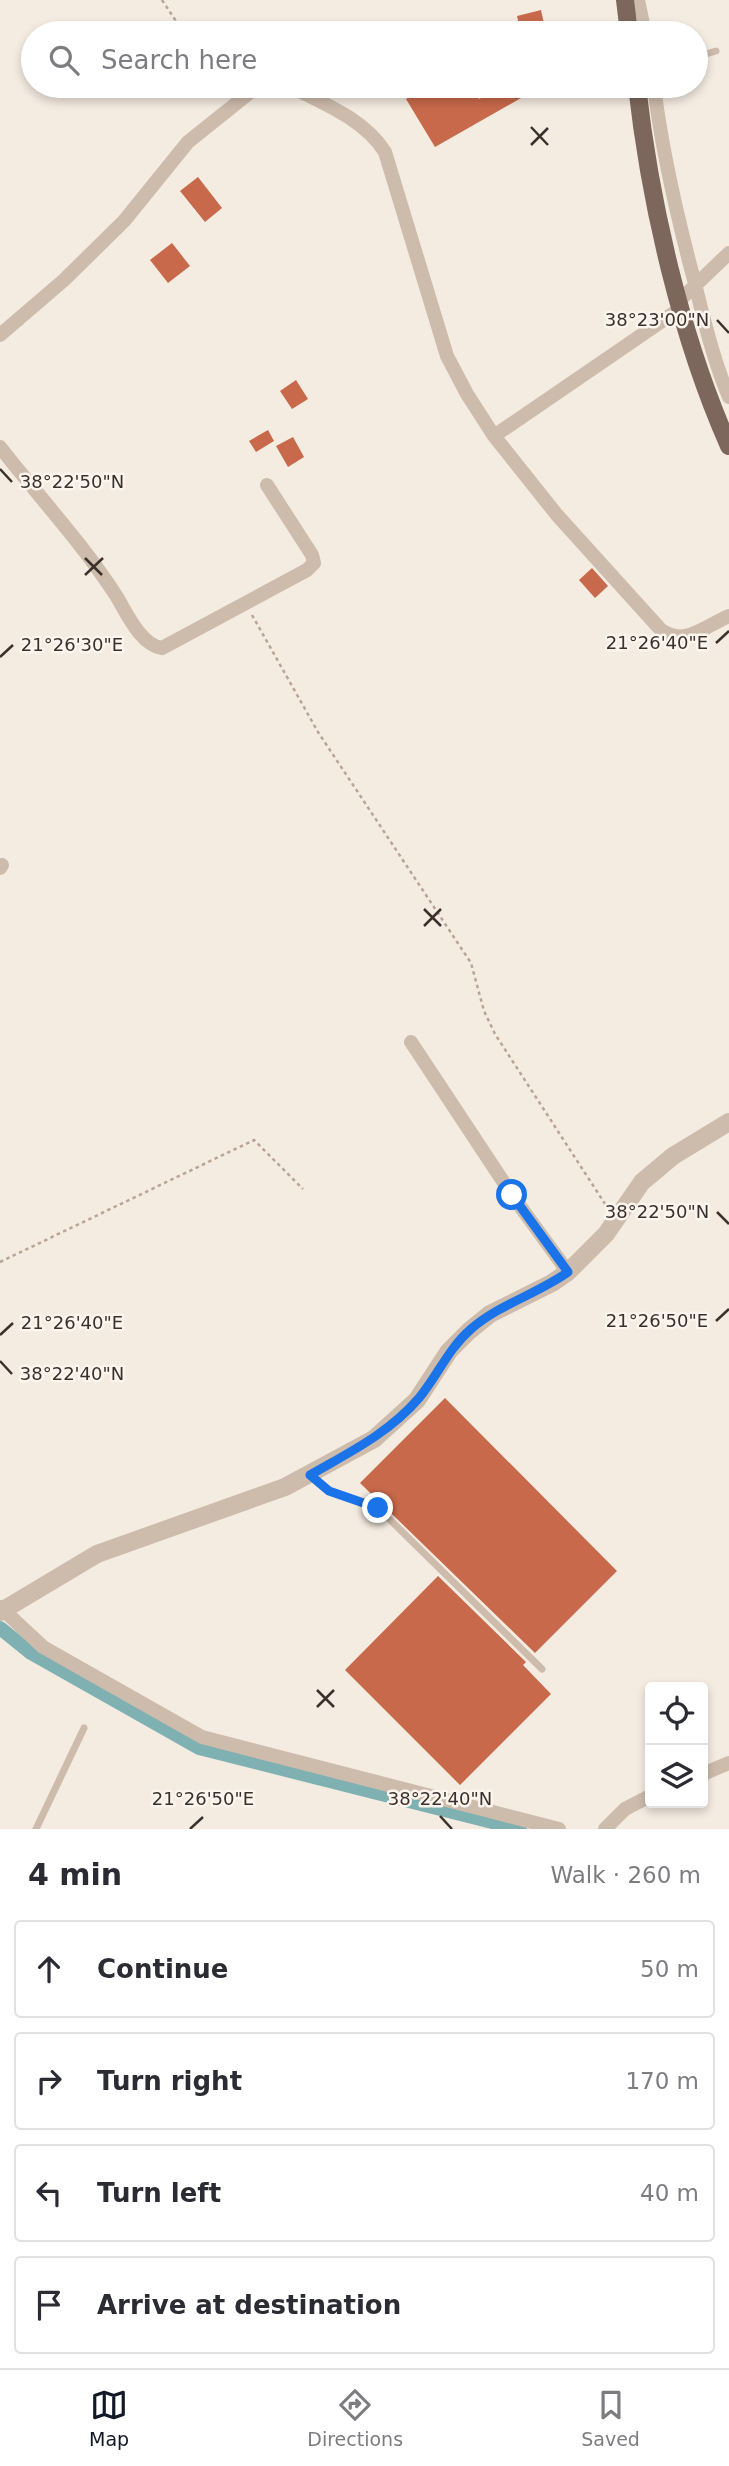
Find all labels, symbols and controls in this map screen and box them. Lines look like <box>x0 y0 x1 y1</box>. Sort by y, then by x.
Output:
search box <box>21 21 708 98</box>
icon: search <box>45 41 83 79</box>
text: Search here <box>101 45 257 75</box>
text: 38°23'00"N <box>605 309 709 330</box>
text: 38°22'50"N <box>20 471 124 492</box>
text: 21°26'40"E <box>606 632 708 653</box>
text: 21°26'30"E <box>21 634 123 655</box>
route start <box>496 1179 527 1210</box>
text: 38°22'50"N <box>605 1201 709 1222</box>
text: 21°26'50"E <box>606 1310 708 1331</box>
text: 21°26'40"E <box>21 1312 123 1333</box>
text: 38°22'40"N <box>20 1363 124 1384</box>
route end <box>362 1492 393 1523</box>
map controls <box>645 1682 708 1808</box>
button: locate <box>645 1682 708 1745</box>
button: layers <box>645 1745 708 1808</box>
text: 21°26'50"E <box>152 1788 254 1809</box>
text: 38°22'40"N <box>388 1788 492 1809</box>
text: 4 min <box>28 1857 122 1892</box>
text: Walk · 260 m <box>550 1862 701 1888</box>
icon: ahead <box>30 1950 68 1988</box>
text: Continue <box>97 1954 228 1984</box>
text: 50 m <box>640 1956 699 1982</box>
icon: right <box>30 2062 68 2100</box>
text: Turn right <box>97 2066 242 2096</box>
text: 170 m <box>625 2068 699 2094</box>
icon: left <box>30 2174 68 2212</box>
text: Turn left <box>97 2178 221 2208</box>
text: 40 m <box>640 2180 699 2206</box>
icon: arrive <box>30 2286 68 2324</box>
text: Arrive at destination <box>97 2290 401 2320</box>
tab: Map <box>89 2386 129 2450</box>
tab: Directions <box>307 2386 403 2450</box>
tab: Saved <box>581 2386 640 2450</box>

